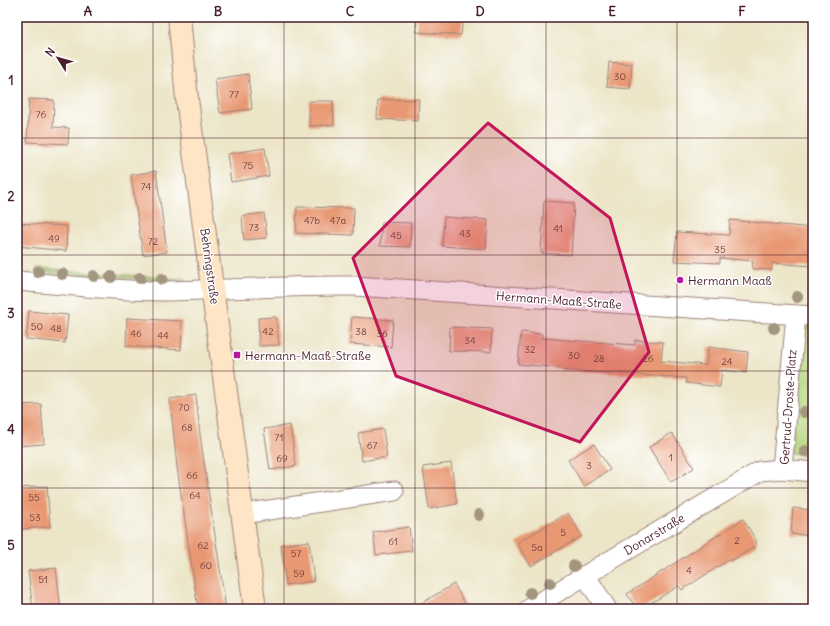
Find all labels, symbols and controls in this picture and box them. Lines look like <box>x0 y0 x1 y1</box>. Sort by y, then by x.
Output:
text: A <box>84 3 93 20</box>
text: B <box>214 3 223 20</box>
text: C <box>346 3 355 20</box>
text: D <box>475 3 485 20</box>
text: E <box>608 3 616 20</box>
text: F <box>738 3 746 20</box>
north arrow <box>38 38 78 78</box>
text: N <box>42 45 58 59</box>
house number: 30 <box>614 70 626 83</box>
text: 1 <box>8 72 14 89</box>
house number: 77 <box>229 88 239 101</box>
house number: 76 <box>36 108 46 121</box>
house number: 75 <box>243 159 254 172</box>
house number: 74 <box>141 180 151 193</box>
text: 2 <box>7 188 15 205</box>
house number: 47b <box>304 214 321 227</box>
house number: 47a <box>330 214 346 227</box>
house number: 73 <box>249 221 260 234</box>
house number: 41 <box>553 222 563 235</box>
street label: Behringstraße <box>197 227 223 305</box>
house number: 43 <box>459 227 471 240</box>
house number: 45 <box>390 229 402 242</box>
house number: 49 <box>48 232 60 245</box>
house number: 72 <box>148 235 159 248</box>
house number: 35 <box>714 243 726 256</box>
place label: Hermann Maaß <box>688 273 772 288</box>
marker: Hermann Maaß <box>675 275 685 285</box>
street label: Hermann-Maaß-Straße <box>496 288 622 312</box>
text: 3 <box>7 305 15 322</box>
house number: 50 <box>31 320 43 333</box>
house number: 48 <box>50 322 62 335</box>
house number: 42 <box>262 325 274 338</box>
house number: 38 <box>355 325 367 338</box>
house number: 46 <box>130 327 142 340</box>
house number: 36 <box>376 327 388 340</box>
house number: 44 <box>157 329 169 342</box>
house number: 34 <box>464 334 476 347</box>
house number: 32 <box>524 343 536 356</box>
place label: Hermann-Maaß-Straße <box>245 348 371 363</box>
house number: 30 <box>568 349 580 362</box>
street label: Gertrud-Droste-Platz <box>776 349 800 465</box>
marker: Hermann-Maaß-Straße <box>232 350 242 360</box>
house number: 28 <box>593 352 605 365</box>
house number: 26 <box>642 352 654 365</box>
house number: 24 <box>721 355 733 368</box>
house number: 70 <box>178 401 190 414</box>
text: 4 <box>7 421 15 438</box>
house number: 68 <box>181 421 193 434</box>
house number: 71 <box>275 431 283 444</box>
house number: 67 <box>367 439 377 452</box>
house number: 1 <box>669 451 673 464</box>
house number: 69 <box>276 452 288 465</box>
house number: 3 <box>586 459 592 472</box>
house number: 66 <box>186 469 198 482</box>
house number: 64 <box>189 489 201 502</box>
house number: 55 <box>28 491 40 504</box>
street label: Donarstraße <box>621 510 687 558</box>
house number: 53 <box>29 511 41 524</box>
house number: 5 <box>560 526 566 539</box>
house number: 2 <box>734 534 740 547</box>
house number: 61 <box>388 535 398 548</box>
text: 5 <box>7 537 15 554</box>
house number: 62 <box>197 539 209 552</box>
house number: 5a <box>531 541 543 554</box>
house number: 57 <box>291 547 301 560</box>
house number: 60 <box>200 559 212 572</box>
house number: 4 <box>686 564 692 577</box>
house number: 59 <box>293 567 305 580</box>
house number: 51 <box>38 573 48 586</box>

